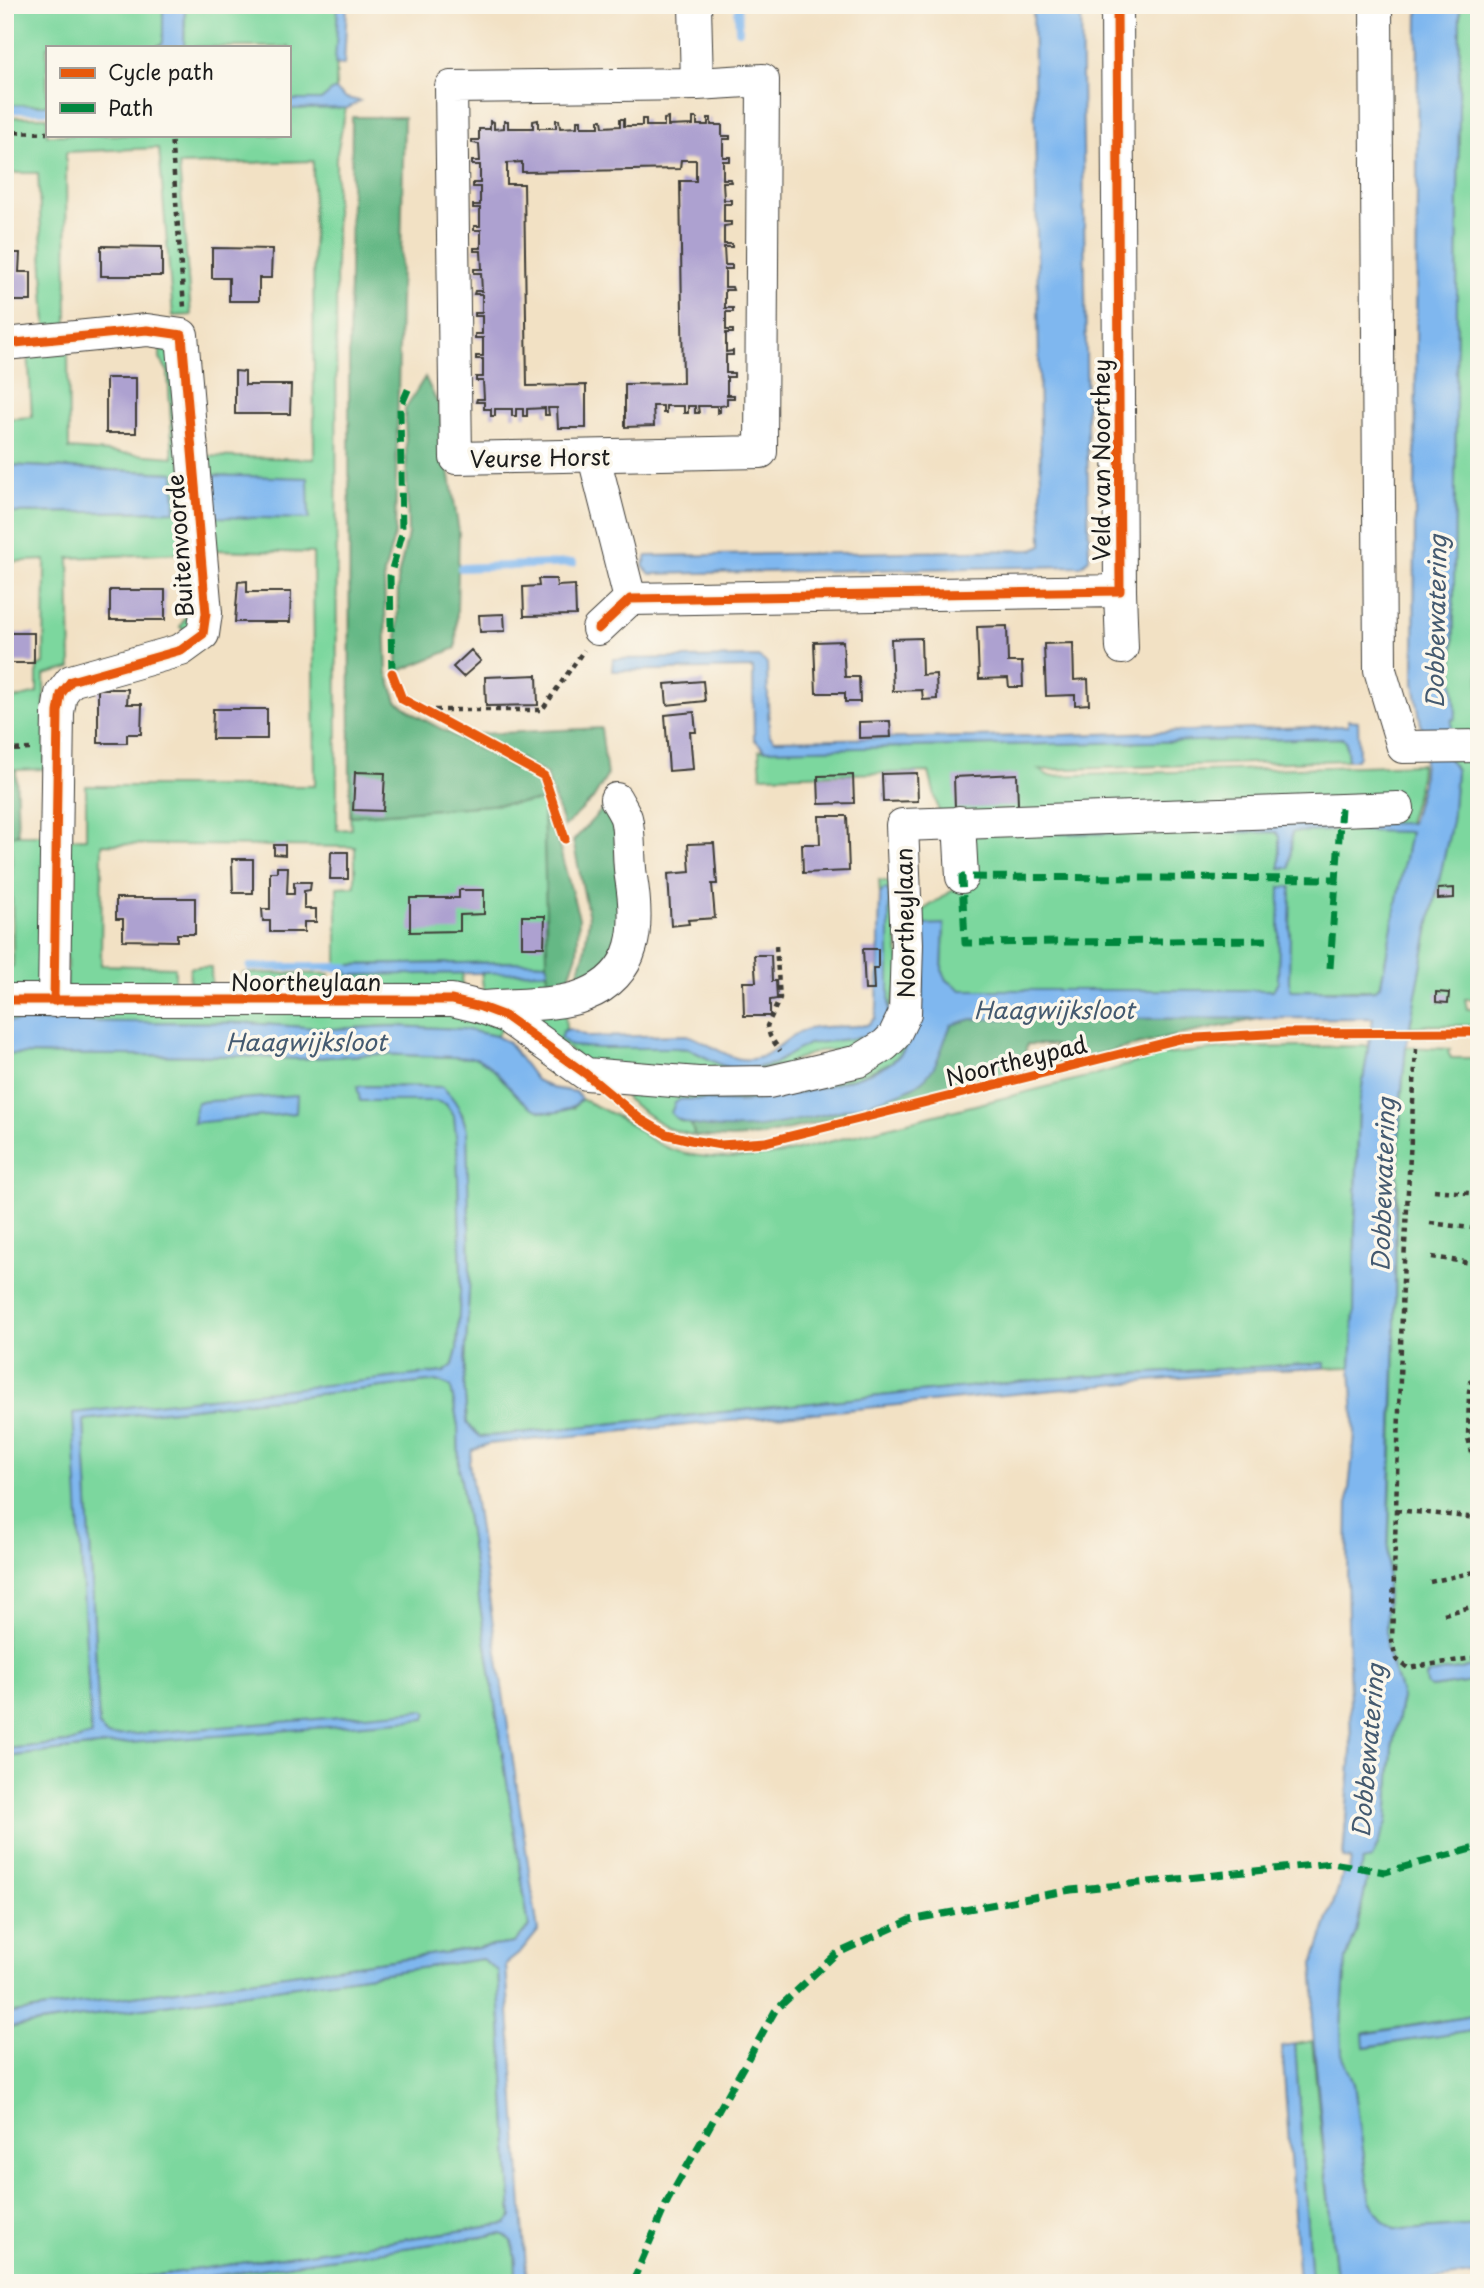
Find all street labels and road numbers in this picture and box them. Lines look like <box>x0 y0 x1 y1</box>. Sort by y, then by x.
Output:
street label: Veld van Noorthey <box>1083 359 1118 561</box>
street label: Veurse Horst <box>470 438 610 476</box>
street label: Buitenvoorde <box>157 473 201 619</box>
street label: Noortheylaan <box>885 847 923 999</box>
street label: Noortheylaan <box>231 964 381 999</box>
street label: Noortheypad <box>942 1026 1090 1094</box>

